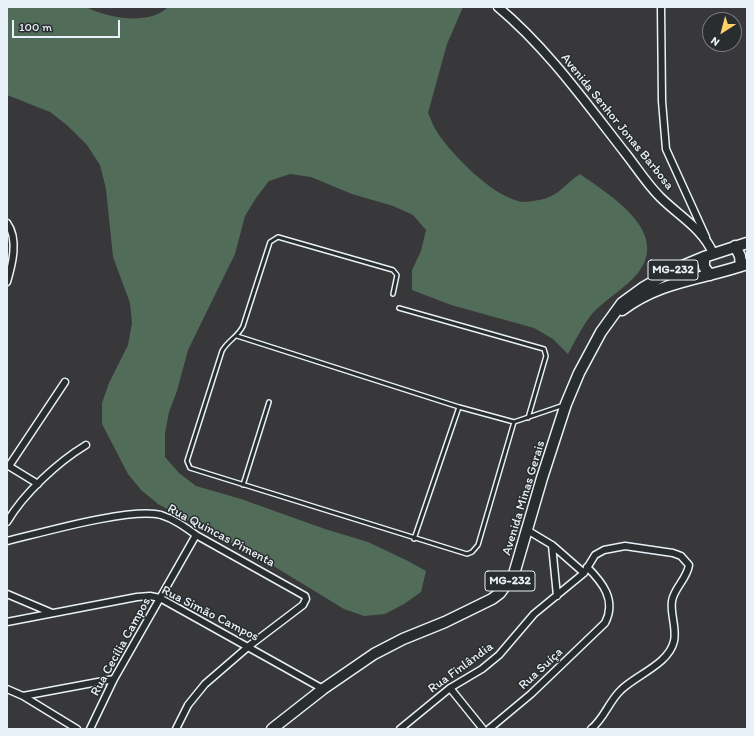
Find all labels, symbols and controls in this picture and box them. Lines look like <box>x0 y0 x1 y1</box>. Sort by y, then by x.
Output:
scale bar <box>14 12 122 38</box>
north arrow <box>702 12 742 52</box>
text: 100 m <box>19 20 52 34</box>
text: N <box>708 34 722 49</box>
street label: Avenida Senhor Jonas Barbosa <box>557 51 677 193</box>
road number: MG-232 <box>648 260 698 280</box>
street label: Avenida Minas Gerais <box>499 439 549 557</box>
street label: Rua Quincas Pimenta <box>165 501 277 571</box>
road number: MG-232 <box>485 571 535 591</box>
street label: Rua Simão Campos <box>159 583 261 645</box>
street label: Rua Cecília Campos <box>88 595 154 699</box>
street label: Rua Finlândia <box>425 639 497 697</box>
street label: Rua Suíça <box>516 645 566 693</box>

